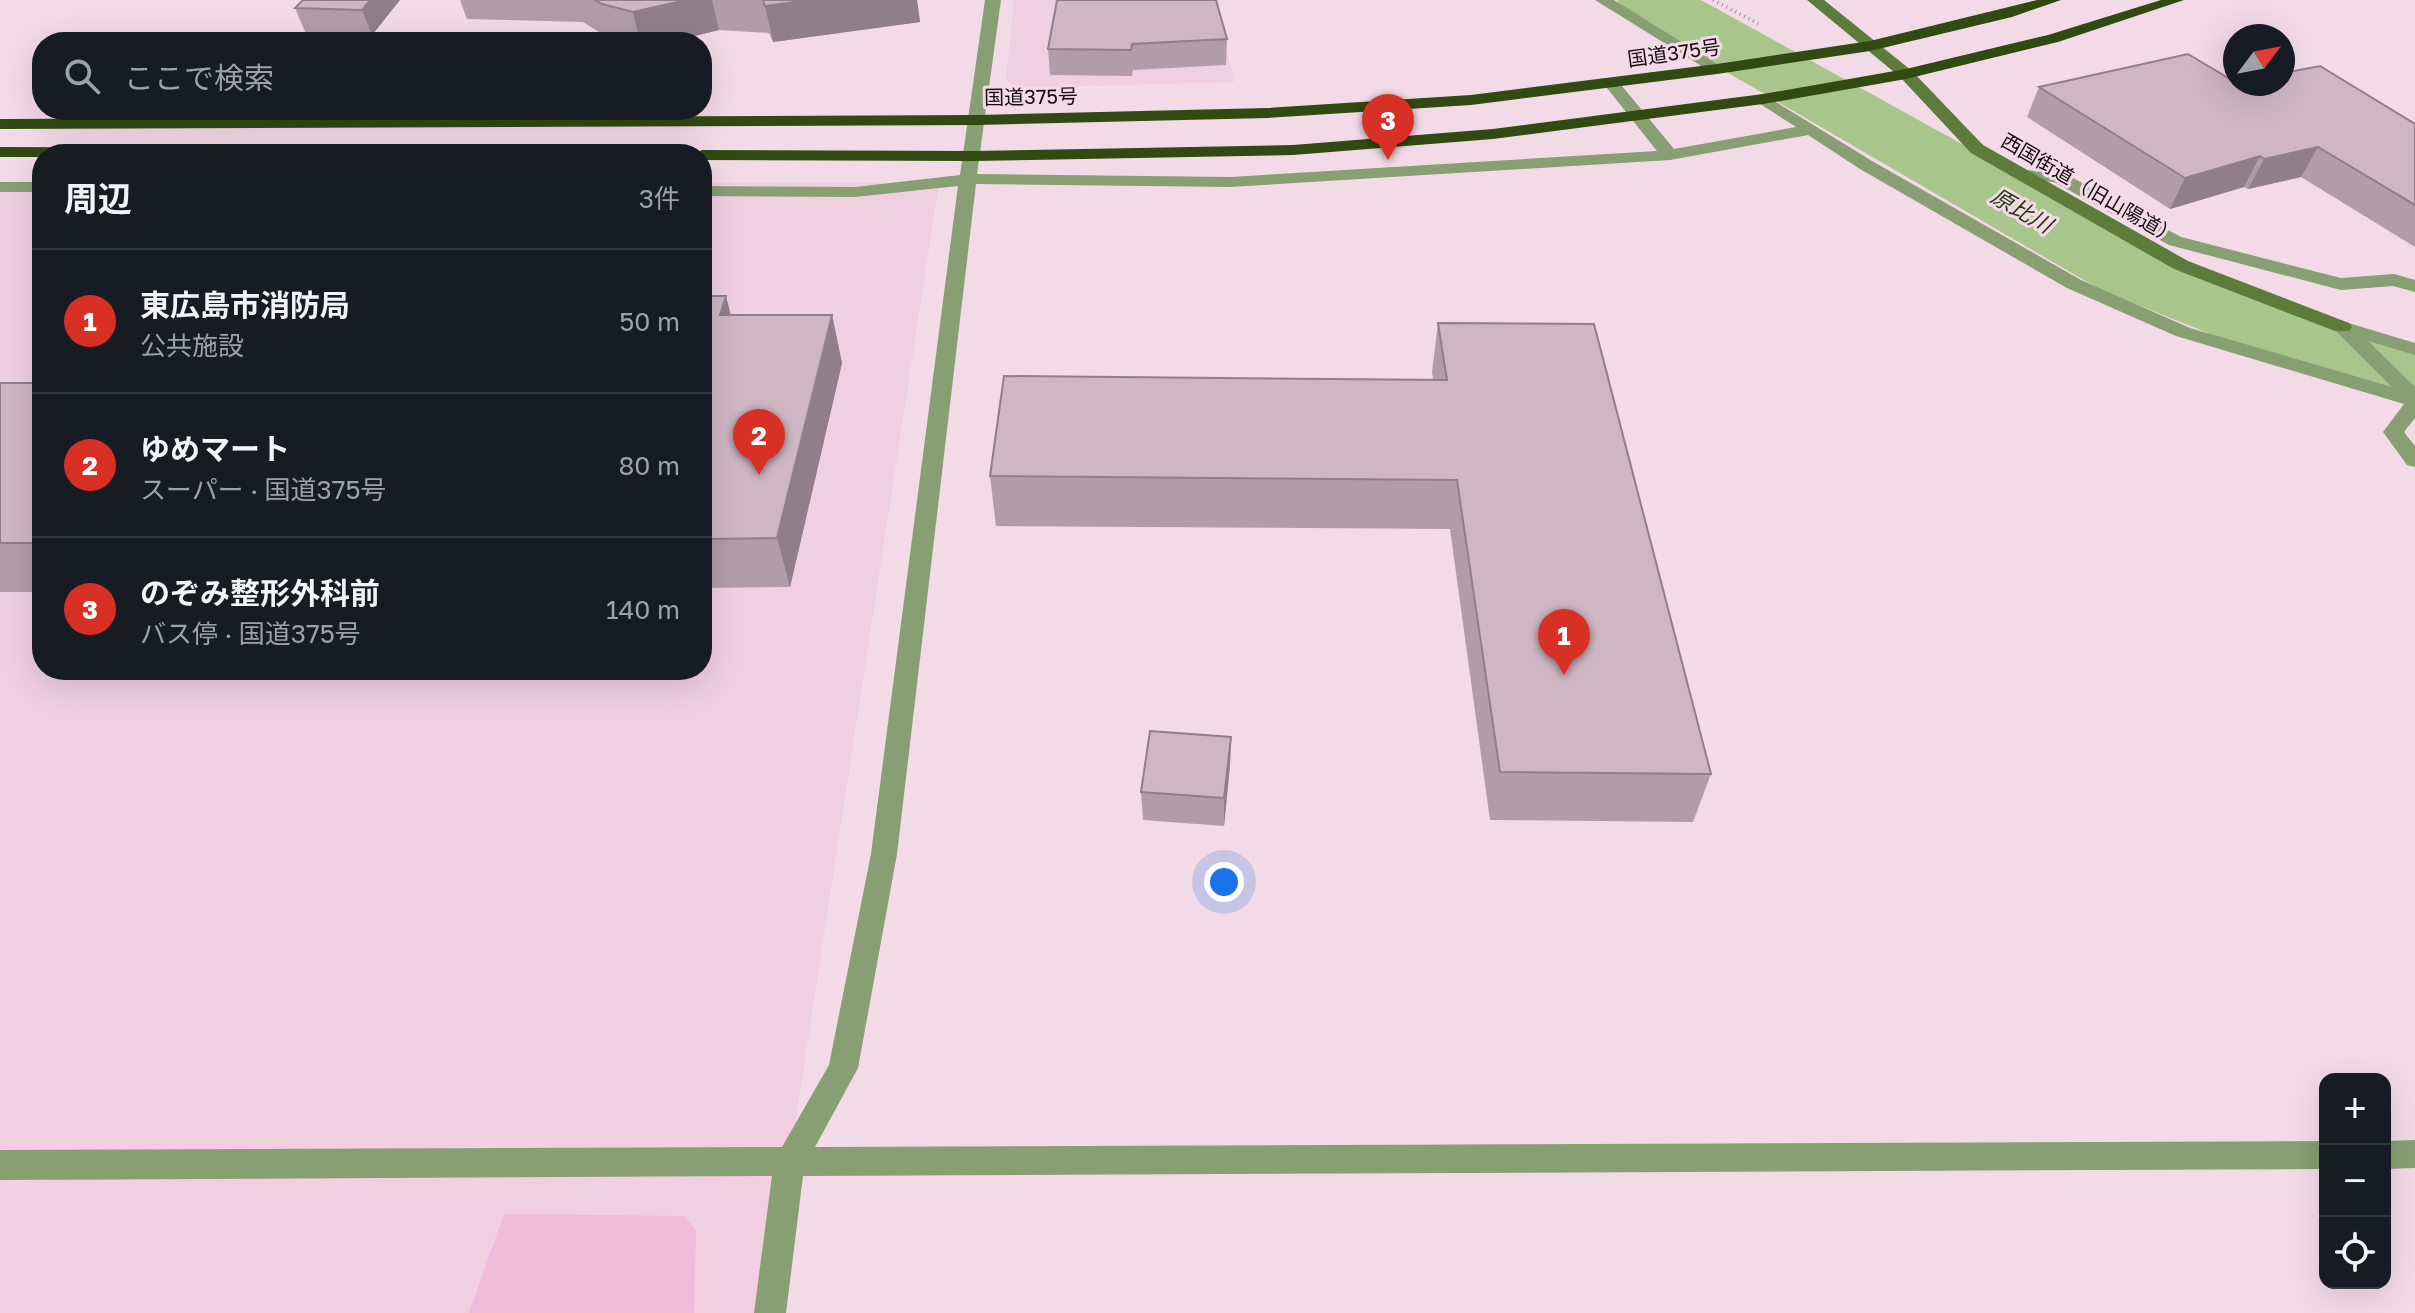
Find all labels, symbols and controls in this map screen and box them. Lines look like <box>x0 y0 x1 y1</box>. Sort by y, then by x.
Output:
north arrow <box>2223 24 2295 96</box>
search box <box>32 32 712 120</box>
street label: 国道375号 <box>1626 34 1722 70</box>
icon: search <box>60 54 104 98</box>
text: ここで検索 <box>124 60 274 96</box>
street label: 国道375号 <box>984 83 1078 109</box>
pin: 3 <box>1362 94 1414 160</box>
street label: 西国街道（旧山陽道） <box>1997 128 2183 248</box>
text: 周辺 <box>64 178 132 218</box>
water label: 原比川 <box>1987 182 2059 239</box>
text: 3件 <box>639 183 680 214</box>
text: 東広島市消防局 <box>140 287 350 323</box>
text: 1 <box>83 306 97 337</box>
text: 50 m <box>619 306 680 337</box>
text: 公共施設 <box>140 330 244 361</box>
pin: 2 <box>733 409 785 475</box>
text: ゆめマート <box>140 431 290 467</box>
text: 2 <box>82 450 98 481</box>
text: 80 m <box>619 450 680 481</box>
text: スーパー · 国道375号 <box>140 474 387 505</box>
text: のぞみ整形外科前 <box>140 575 380 611</box>
text: 3 <box>82 594 98 625</box>
text: 140 m <box>606 594 680 625</box>
pin: 1 <box>1538 609 1590 675</box>
text: バス停 · 国道375号 <box>140 618 361 649</box>
your location <box>1204 862 1244 902</box>
map controls <box>2319 1073 2391 1289</box>
button: + <box>2319 1073 2391 1145</box>
button: − <box>2319 1145 2391 1217</box>
button: locate <box>2319 1217 2391 1289</box>

